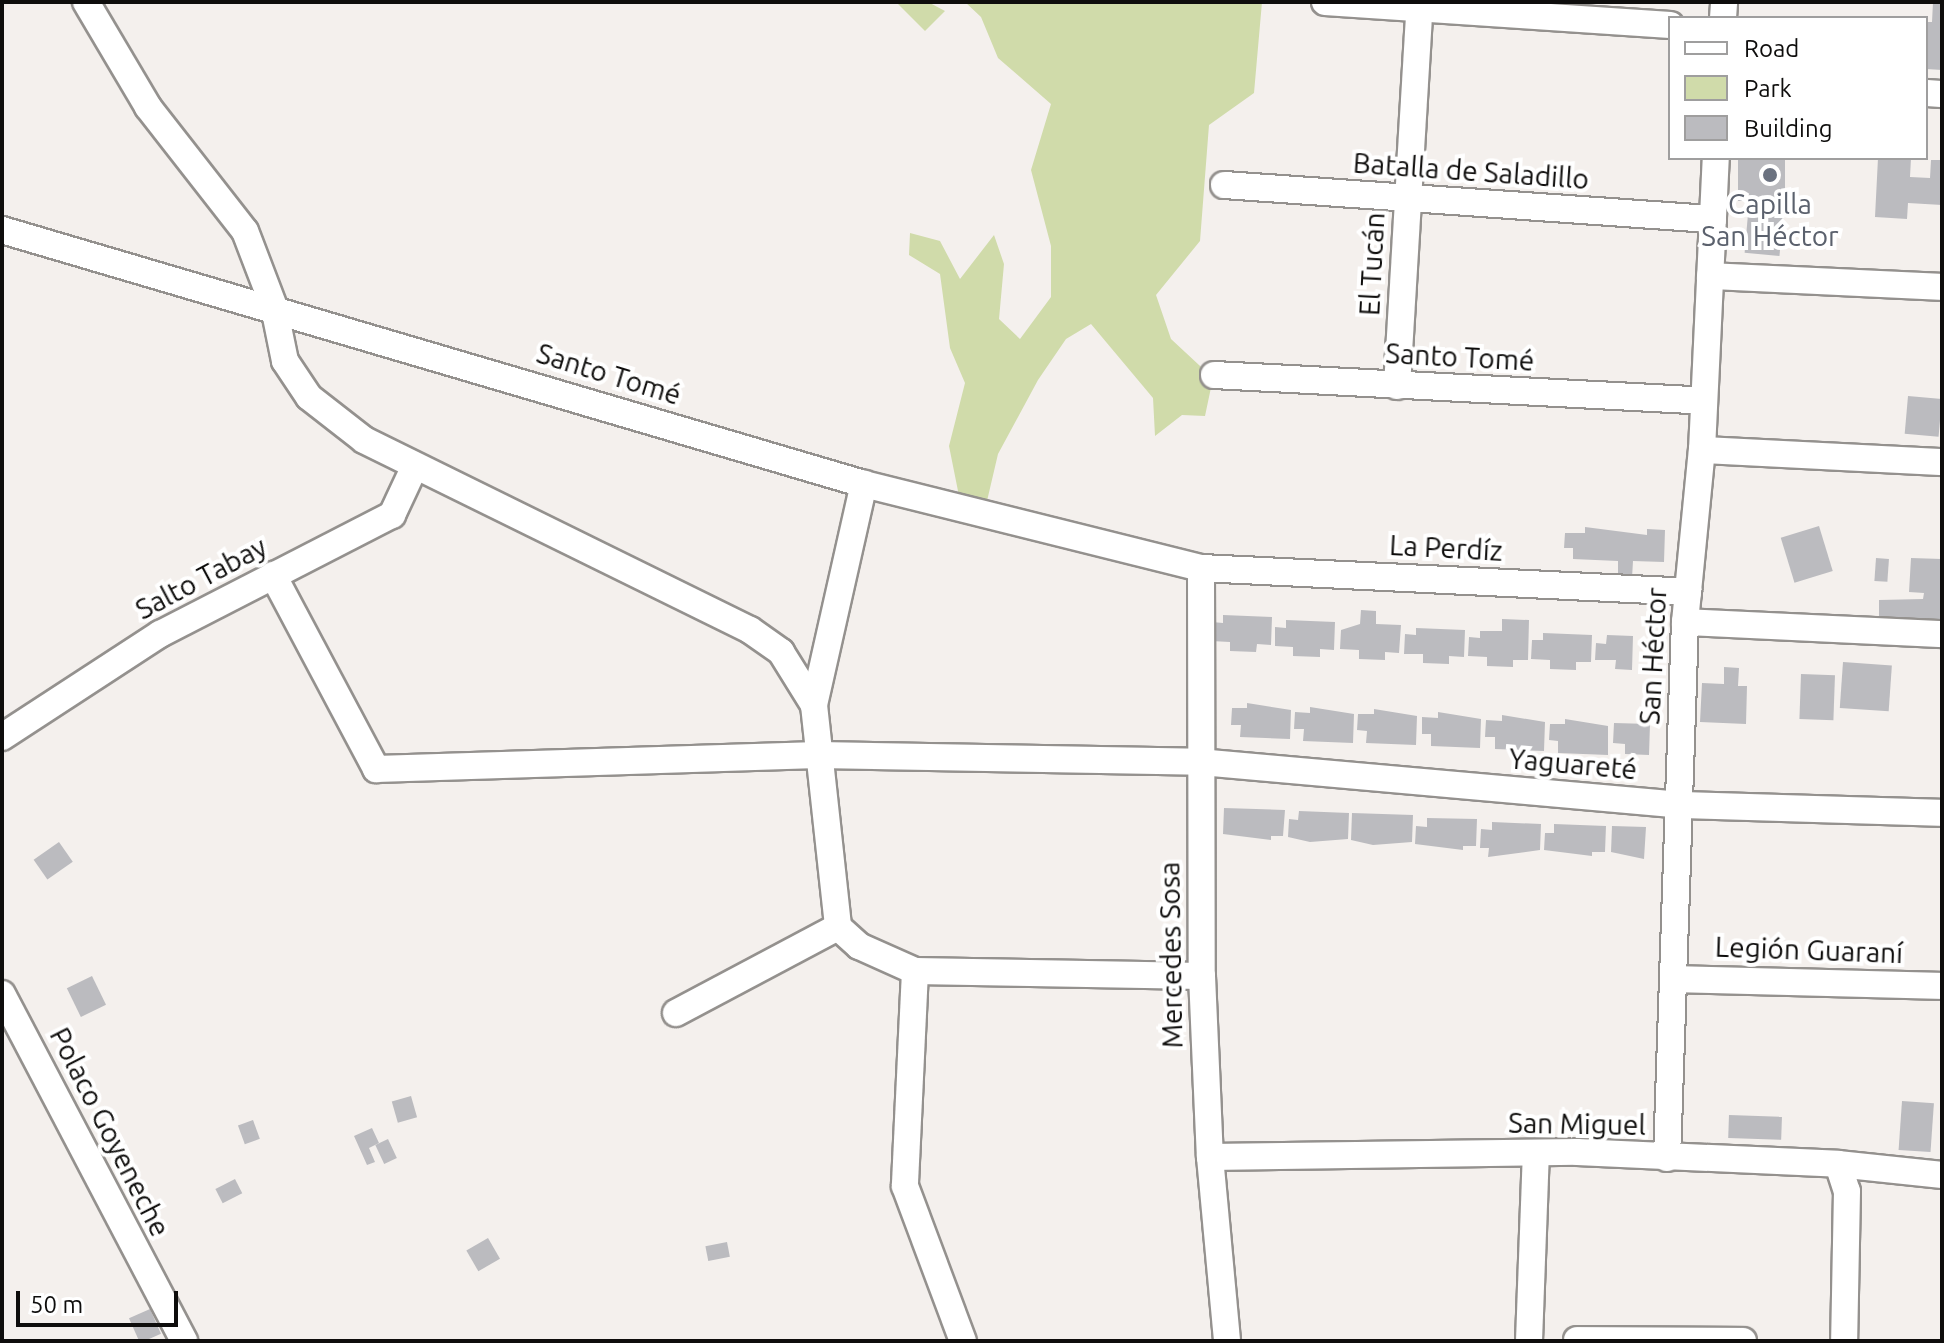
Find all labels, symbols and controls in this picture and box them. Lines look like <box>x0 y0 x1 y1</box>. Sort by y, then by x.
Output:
legend <box>1668 16 1928 160</box>
text: Road <box>1744 35 1799 62</box>
text: Park <box>1744 75 1792 102</box>
text: Building <box>1744 115 1832 142</box>
street label: Batalla de Saladillo <box>1352 146 1590 196</box>
marker: Capilla San Héctor <box>1761 166 1779 184</box>
place label: Capilla San Héctor <box>1701 187 1839 253</box>
street label: El Tucán <box>1353 211 1391 317</box>
street label: Santo Tomé <box>533 336 685 412</box>
street label: Santo Tomé <box>1385 336 1535 378</box>
street label: La Perdíz <box>1389 528 1503 568</box>
street label: Salto Tabay <box>130 530 272 626</box>
street label: San Héctor <box>1633 587 1673 725</box>
street label: Yaguareté <box>1508 742 1638 786</box>
street label: Mercedes Sosa <box>1153 861 1189 1049</box>
street label: Legión Guaraní <box>1714 930 1904 970</box>
street label: Polaco Goyeneche <box>43 1022 177 1242</box>
street label: San Miguel <box>1508 1106 1646 1142</box>
scale bar <box>20 1275 182 1325</box>
text: 50 m <box>30 1291 83 1318</box>

